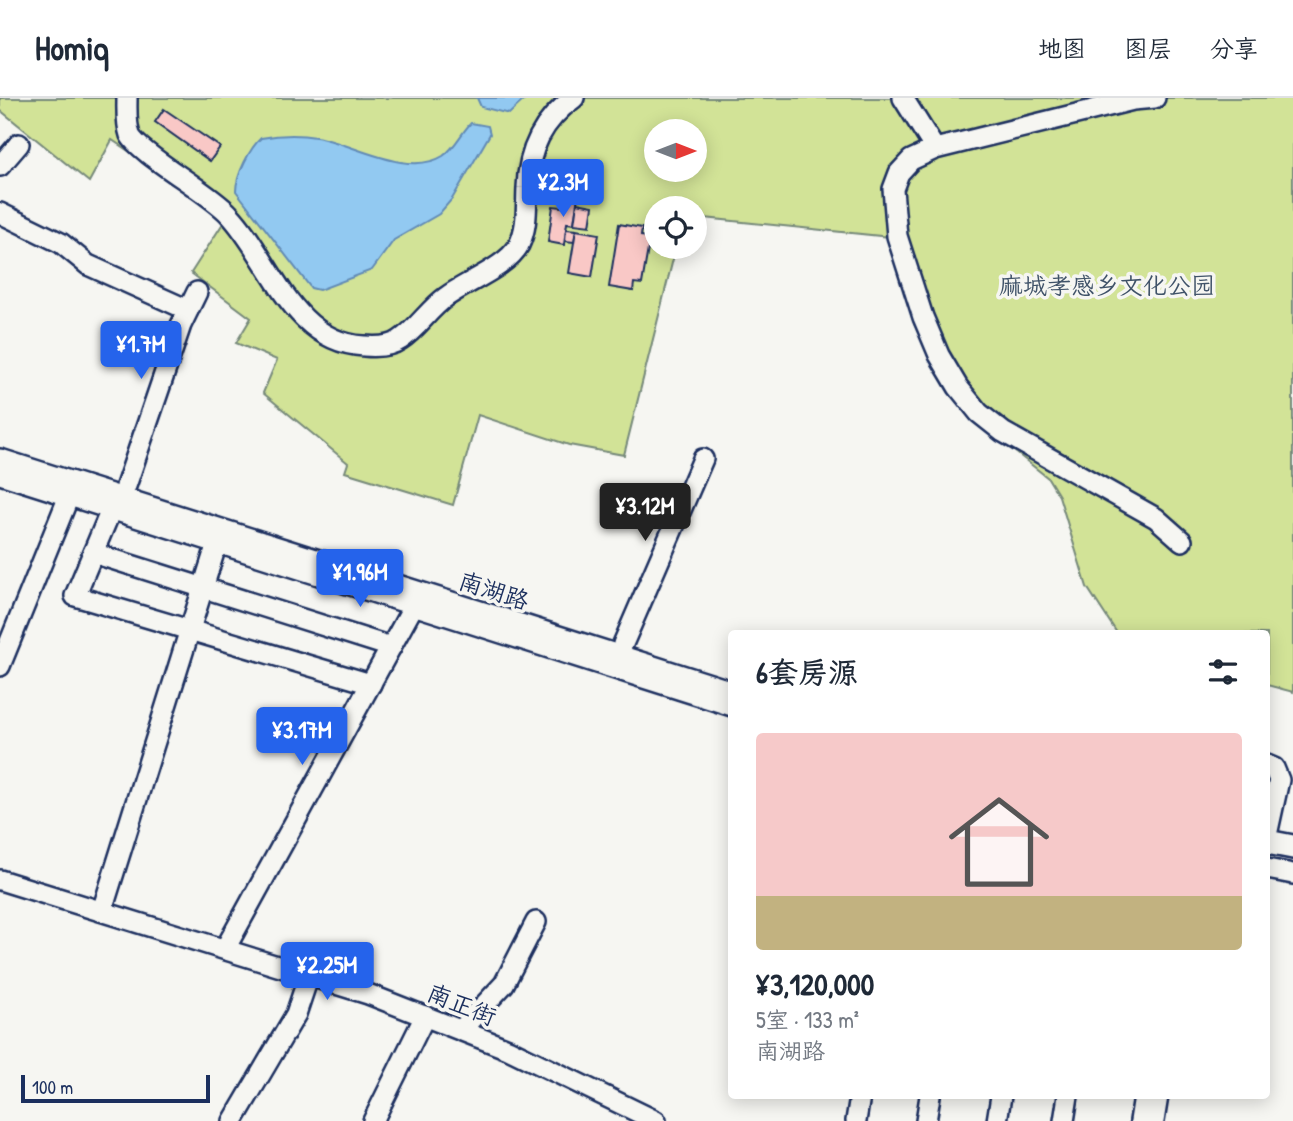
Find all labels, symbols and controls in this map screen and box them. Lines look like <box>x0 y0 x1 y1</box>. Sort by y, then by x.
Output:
text: Homiq <box>35 26 109 70</box>
text: 地图 <box>1038 32 1086 64</box>
text: 图层 <box>1124 32 1172 64</box>
text: 分享 <box>1210 32 1258 64</box>
north arrow <box>644 119 707 182</box>
map controls <box>644 119 707 259</box>
pin: ¥2.3M <box>514 159 612 219</box>
text: ¥2.3M <box>538 166 588 197</box>
button: locate <box>644 196 707 259</box>
park label: 麻城孝感乡文化公园 <box>999 269 1215 301</box>
pin: ¥1.7M <box>92 322 190 381</box>
text: ¥1.7M <box>116 328 166 359</box>
pin: ¥3.12M <box>588 484 702 543</box>
text: ¥3.12M <box>616 490 674 521</box>
pin: ¥1.96M <box>303 550 417 609</box>
text: ¥1.96M <box>332 556 388 587</box>
street label: 南湖路 <box>455 564 533 616</box>
text: 6套房源 <box>756 652 858 692</box>
icon: filters <box>1204 653 1242 691</box>
pin: ¥3.17M <box>245 708 359 767</box>
text: ¥3.17M <box>272 714 332 745</box>
icon: home <box>936 779 1062 905</box>
pin: ¥2.25M <box>270 942 384 1002</box>
text: ¥2.25M <box>297 949 357 980</box>
text: ¥3,120,000 <box>756 964 874 1004</box>
street label: 南正街 <box>423 976 501 1032</box>
text: 5室 · 133 m² <box>756 1004 859 1035</box>
text: 南湖路 <box>756 1035 825 1066</box>
scale bar <box>21 1072 210 1104</box>
text: 100 m <box>32 1074 73 1100</box>

